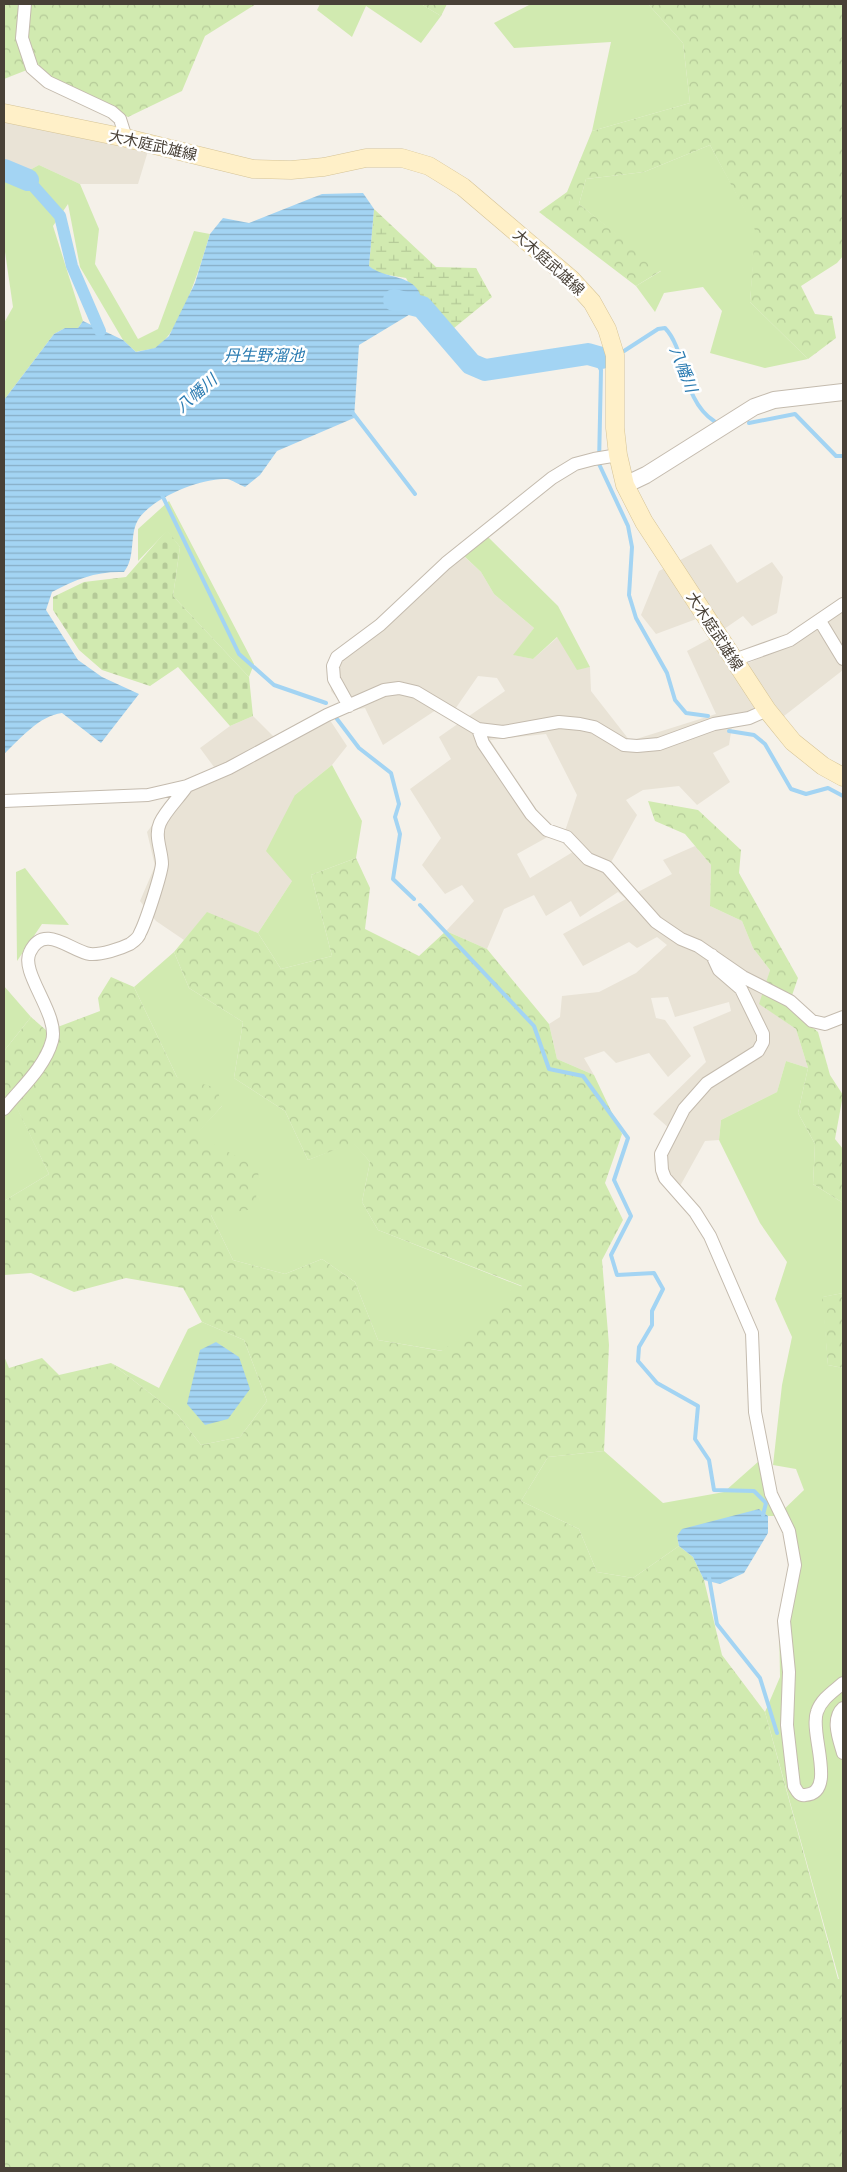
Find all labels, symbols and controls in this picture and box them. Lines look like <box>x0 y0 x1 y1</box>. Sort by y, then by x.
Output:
street label: 大木庭武雄線 <box>107 126 199 164</box>
street label: 大木庭武雄線 <box>509 225 589 299</box>
water label: 八幡川 <box>666 343 703 397</box>
water label: 丹生野溜池 <box>224 345 306 365</box>
water label: 八幡川 <box>171 368 222 416</box>
street label: 大木庭武雄線 <box>683 588 747 674</box>

